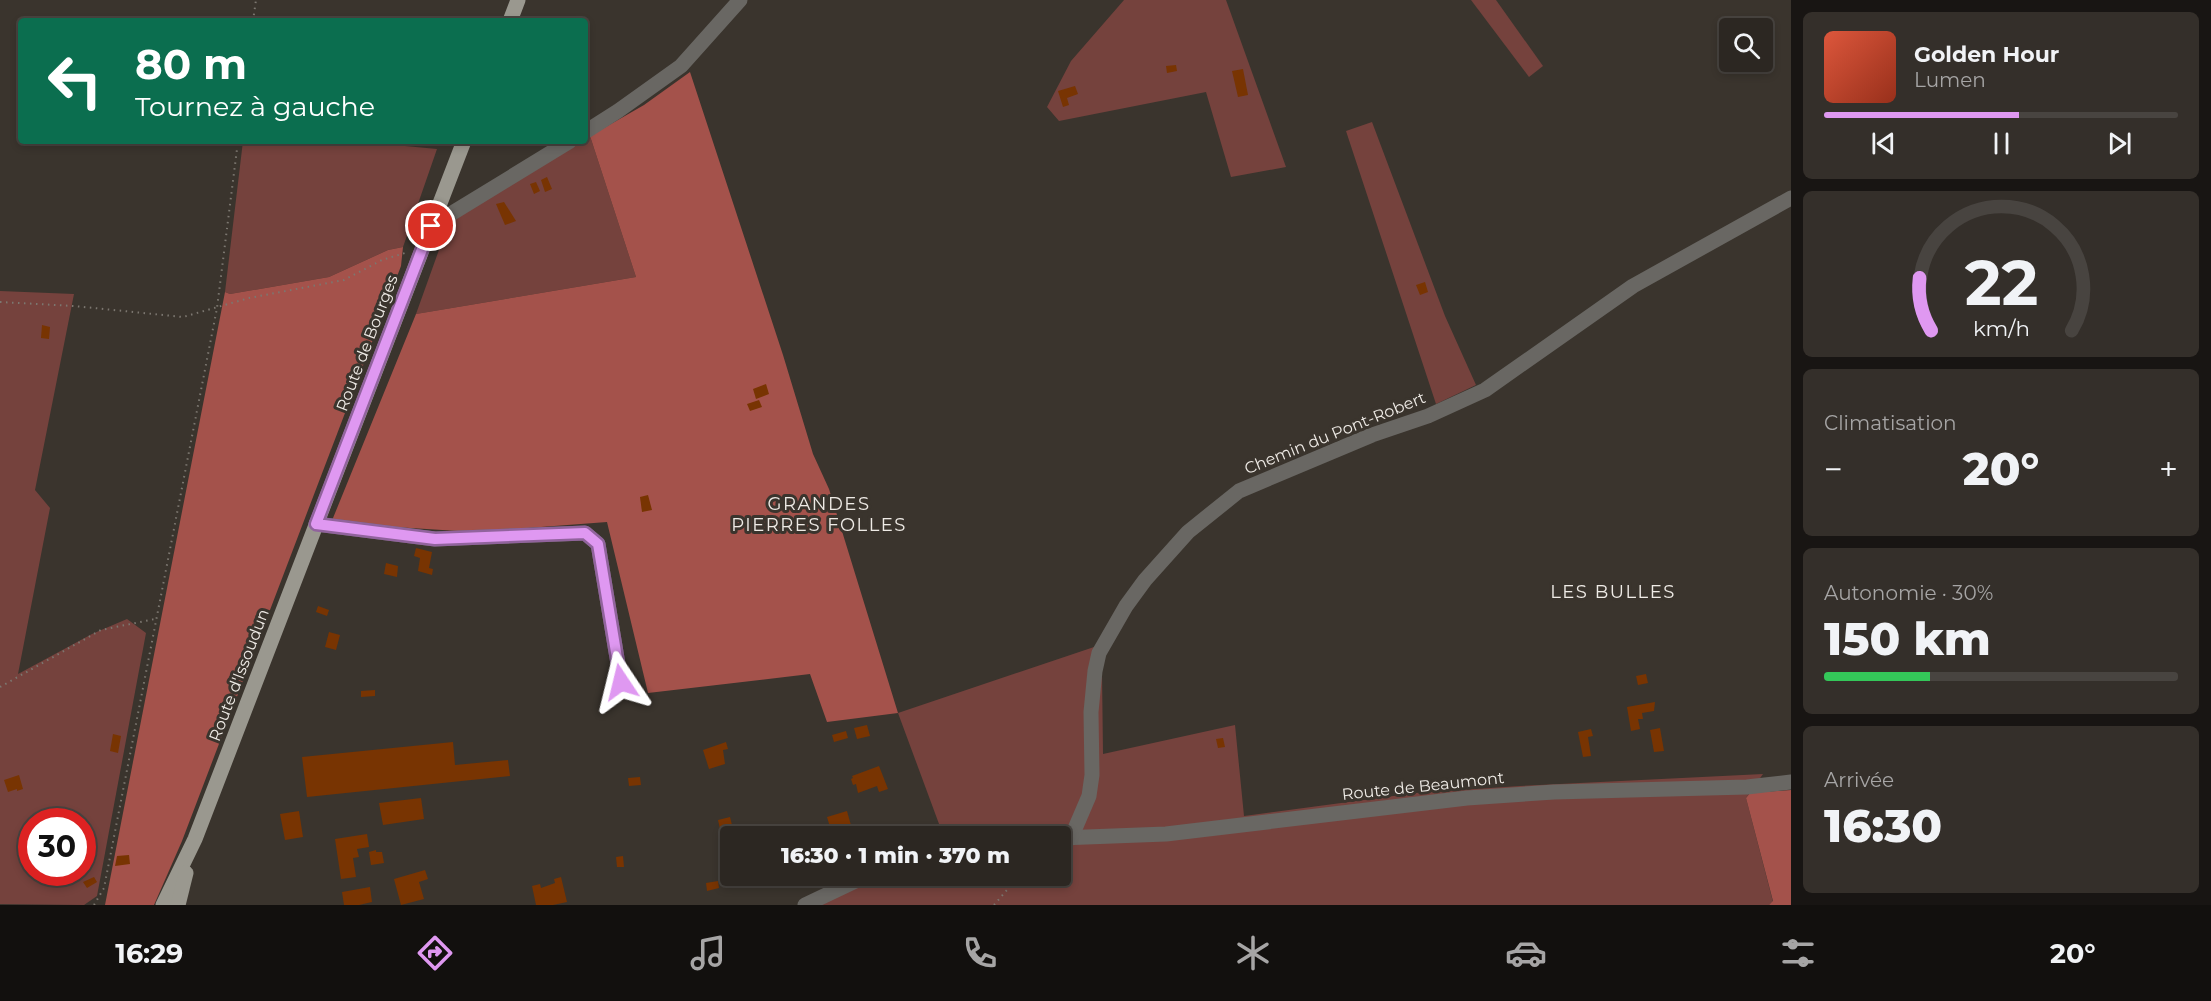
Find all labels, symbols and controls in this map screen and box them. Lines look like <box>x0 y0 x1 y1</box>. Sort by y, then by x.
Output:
map controls <box>1719 18 1773 72</box>
button: search <box>1719 18 1773 72</box>
text: 80 m <box>135 38 247 90</box>
text: Golden Hour <box>1914 41 2059 68</box>
icon: left <box>36 42 114 120</box>
text: Lumen <box>1914 68 1986 92</box>
text: Tournez à gauche <box>135 90 375 123</box>
icon: previous <box>1867 127 1900 160</box>
icon: pause <box>1985 127 2018 160</box>
icon: next <box>2103 127 2136 160</box>
pin <box>405 200 456 251</box>
icon: arrive <box>414 209 447 242</box>
text: 22 <box>1964 245 2038 321</box>
street label: Route de Bourges <box>332 272 402 414</box>
text: km/h <box>1972 315 2030 341</box>
street label: Chemin du Pont-Robert <box>1242 388 1429 478</box>
text: Climatisation <box>1824 411 1957 435</box>
text: 20° <box>1963 441 2039 496</box>
text: − <box>1824 449 1843 489</box>
text: + <box>2159 449 2178 489</box>
district label: GRANDES PIERRES FOLLES <box>731 493 907 536</box>
district label: LES BULLES <box>1550 581 1676 603</box>
text: Autonomie · 30% <box>1824 581 1993 605</box>
street label: Route d'Issoudun <box>205 606 273 744</box>
text: 150 km <box>1824 611 1991 666</box>
position arrow <box>589 650 653 714</box>
street label: Route de Beaumont <box>1341 768 1506 804</box>
text: Arrivée <box>1824 768 1894 792</box>
text: 16:30 <box>1824 798 1942 853</box>
speed limit sign: 30 <box>18 808 96 886</box>
text: 16:30 · 1 min · 370 m <box>781 842 1010 869</box>
icon: directions <box>414 932 456 974</box>
icon: music <box>687 932 729 974</box>
icon: phone <box>959 932 1001 974</box>
icon: climate <box>1232 932 1274 974</box>
icon: car <box>1505 932 1547 974</box>
icon: filters <box>1777 932 1819 974</box>
text: 16:29 <box>115 937 183 970</box>
text: 20° <box>2050 937 2096 970</box>

